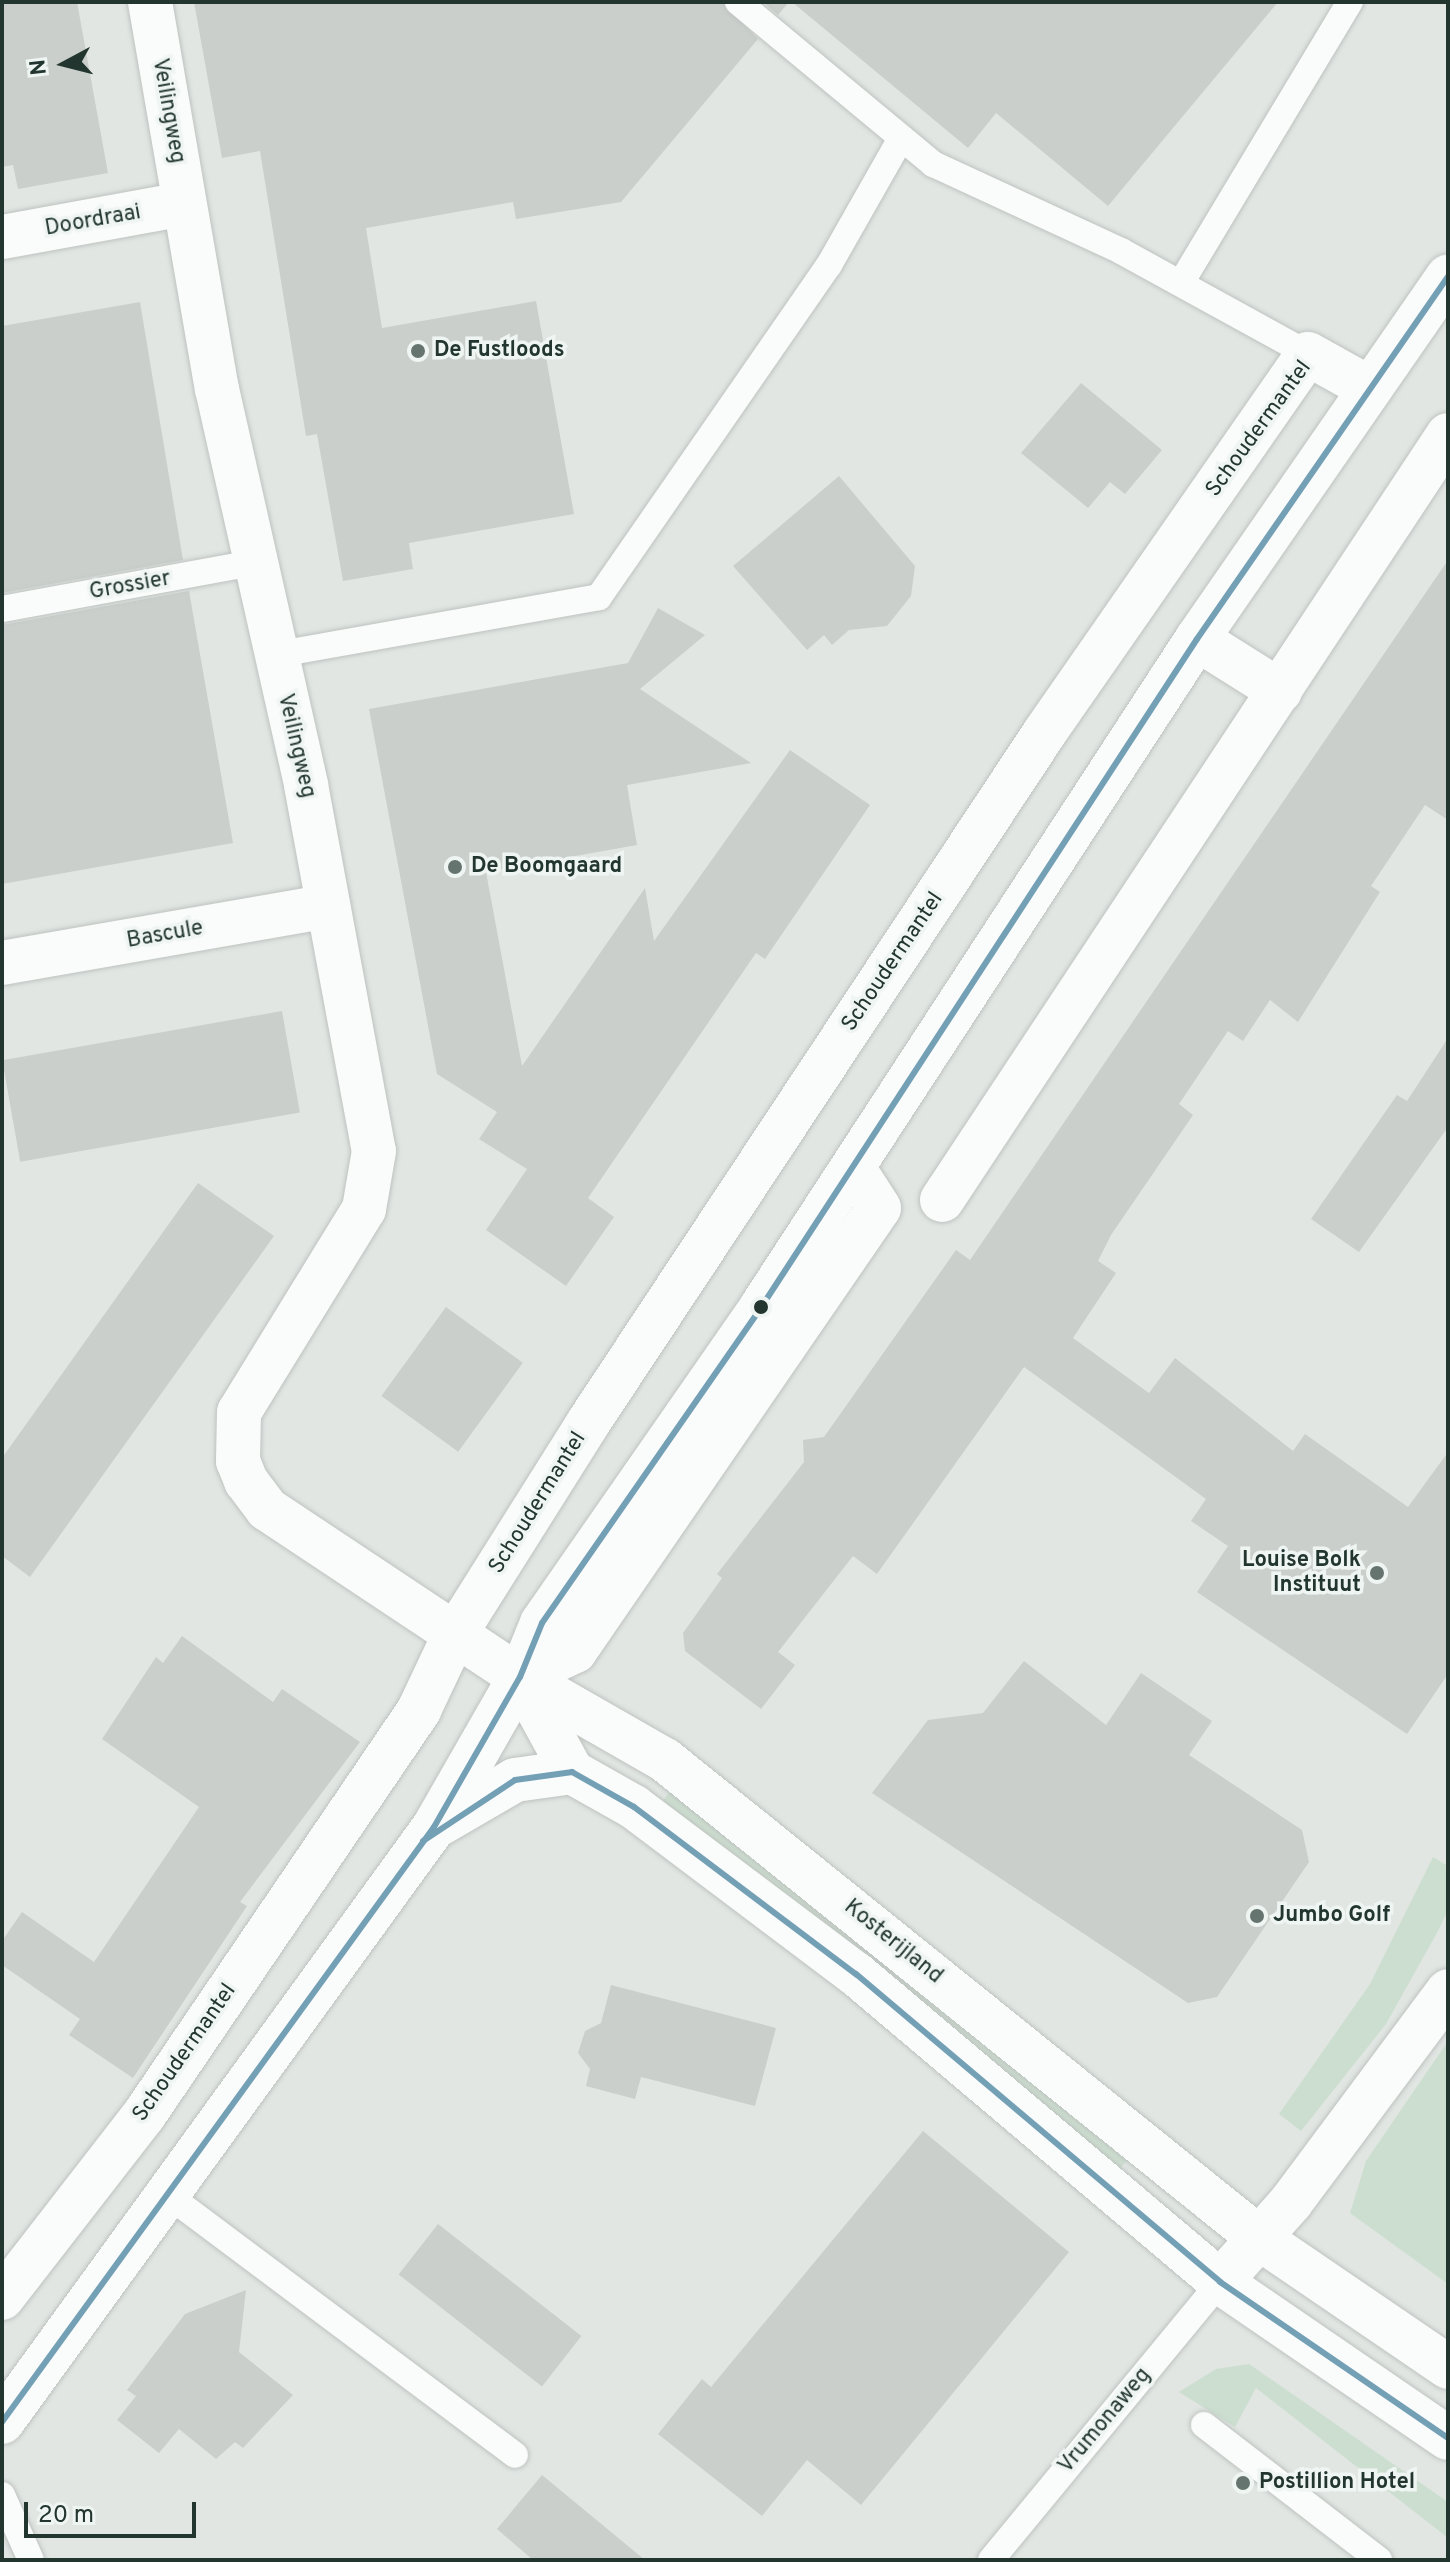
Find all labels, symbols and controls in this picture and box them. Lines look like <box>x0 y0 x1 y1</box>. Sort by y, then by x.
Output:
north arrow <box>24 24 104 104</box>
street label: Veilingweg <box>146 56 190 166</box>
text: N <box>25 58 54 76</box>
street label: Doordraai <box>43 200 143 242</box>
place label: De Fustloods <box>434 338 565 364</box>
marker: De Fustloods <box>409 342 427 360</box>
street label: Schoudermantel <box>1201 356 1317 502</box>
street label: Grossier <box>87 566 173 606</box>
street label: Veilingweg <box>271 691 321 801</box>
place label: De Boomgaard <box>471 854 622 880</box>
marker: De Boomgaard <box>446 858 464 876</box>
street label: Schoudermantel <box>837 887 949 1037</box>
street label: Bascule <box>125 915 205 955</box>
unlabelled marker <box>753 1299 769 1315</box>
street label: Schoudermantel <box>484 1427 592 1579</box>
place label: Louise Bolk Instituut <box>1242 1547 1361 1598</box>
marker: Louise Bolk Instituut <box>1368 1564 1386 1582</box>
street label: Kosterijland <box>838 1894 948 1990</box>
place label: Jumbo Golf <box>1273 1903 1390 1929</box>
marker: Jumbo Golf <box>1248 1907 1266 1925</box>
street label: Schoudermantel <box>128 1979 242 2127</box>
street label: Vrumonaweg <box>1053 2363 1157 2479</box>
place label: Postillion Hotel <box>1259 2470 1415 2496</box>
marker: Postillion Hotel <box>1234 2474 1252 2492</box>
scale bar <box>28 2486 200 2536</box>
text: 20 m <box>38 2501 94 2531</box>

